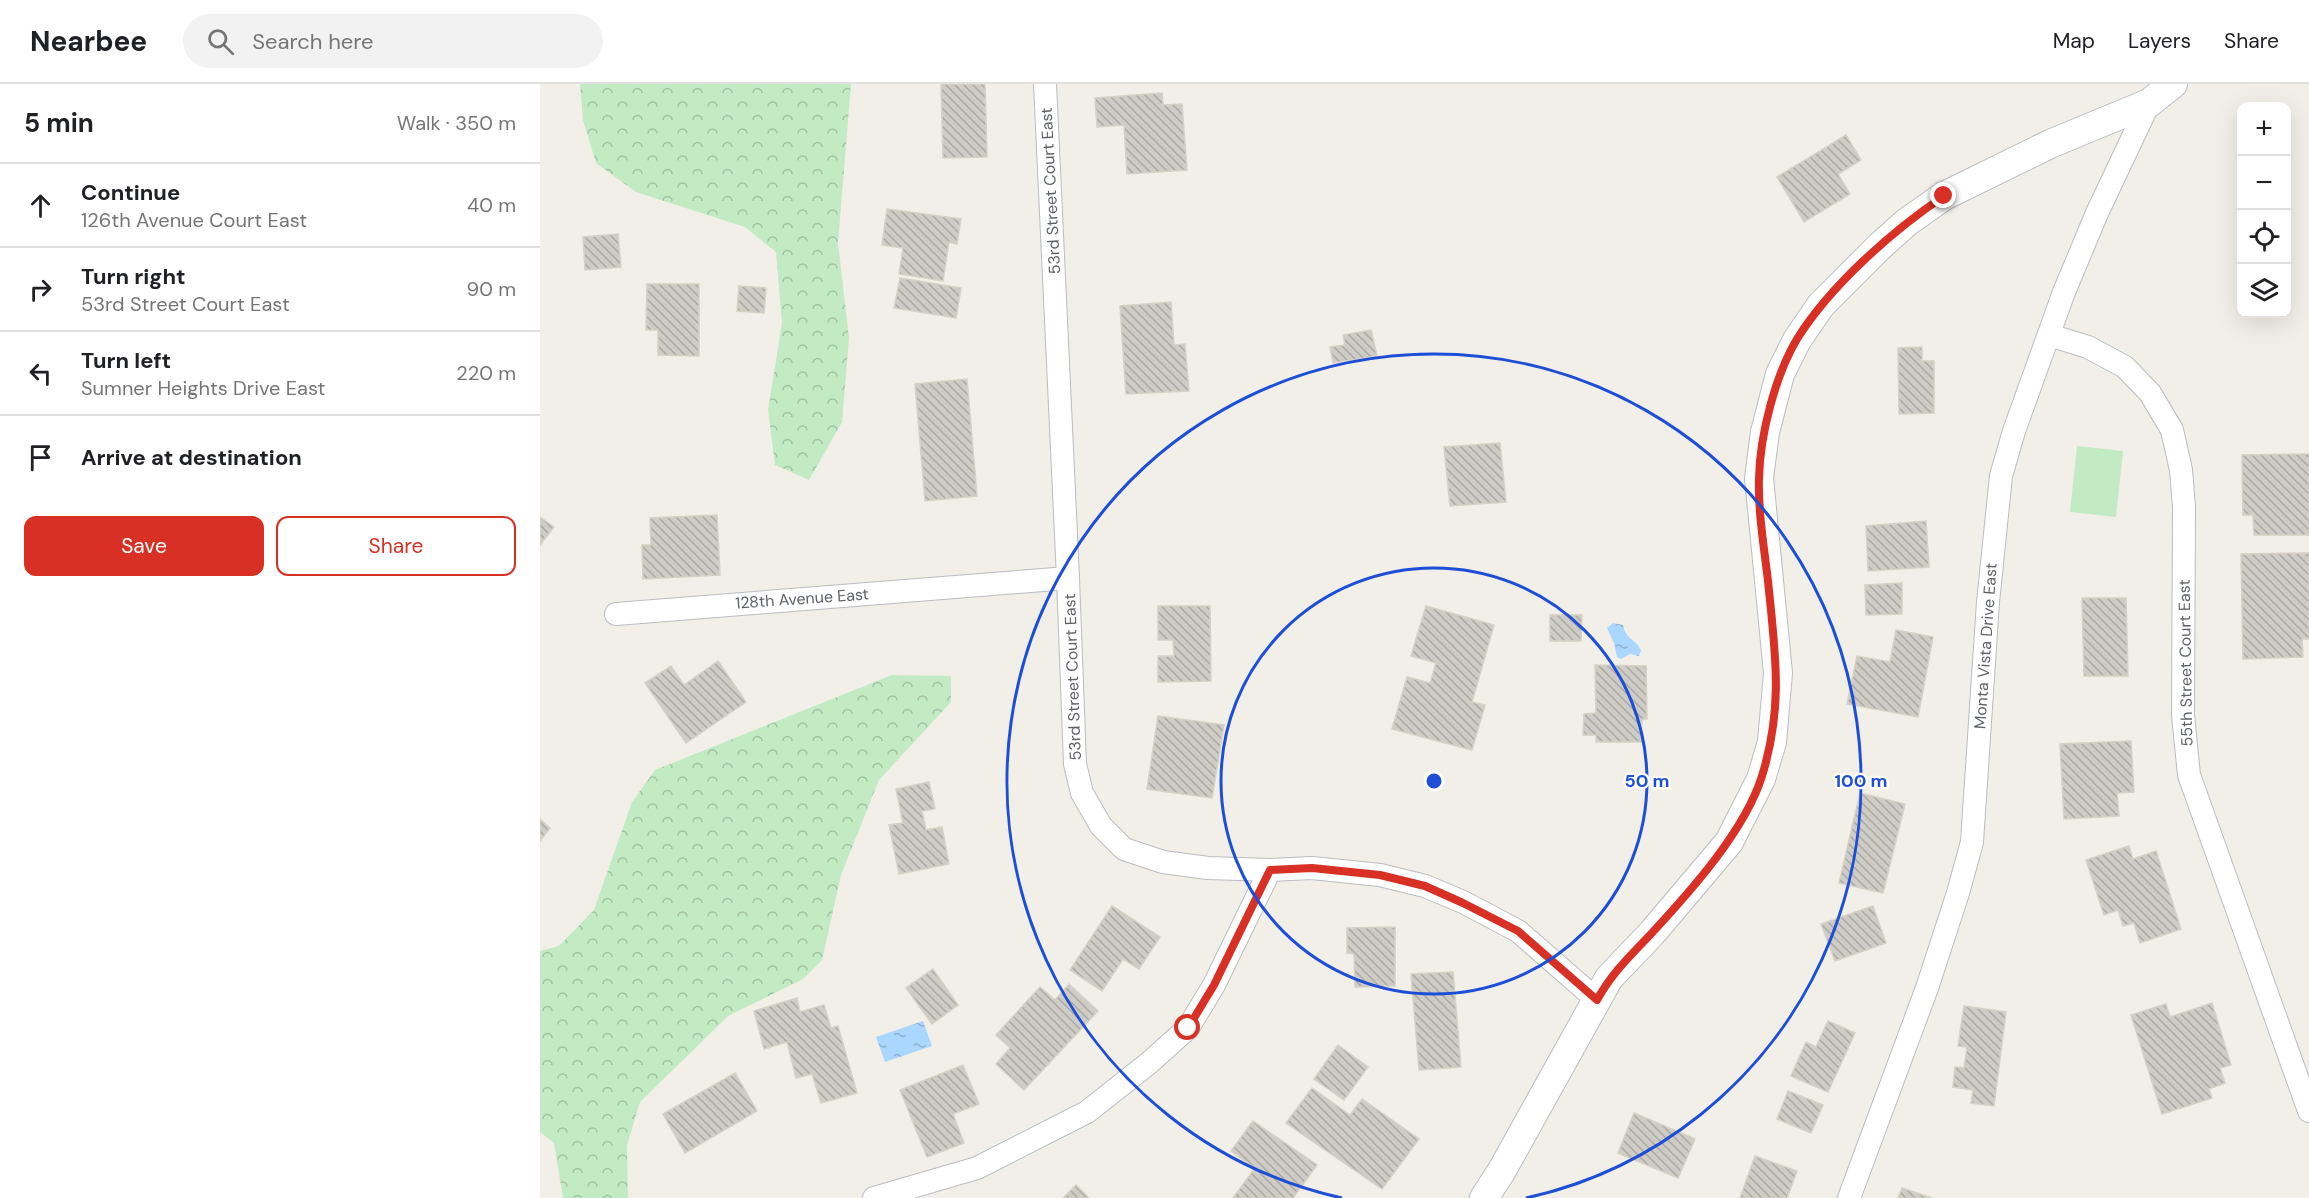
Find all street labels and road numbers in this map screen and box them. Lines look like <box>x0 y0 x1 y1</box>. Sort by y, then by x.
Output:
street label: 53rd Street Court East <box>1036 107 1065 275</box>
street label: Monta Vista Drive East <box>1969 562 2002 730</box>
street label: 55th Street Court East <box>2174 579 2197 747</box>
street label: 128th Avenue East <box>735 583 869 614</box>
street label: 53rd Street Court East <box>1059 593 1086 761</box>

